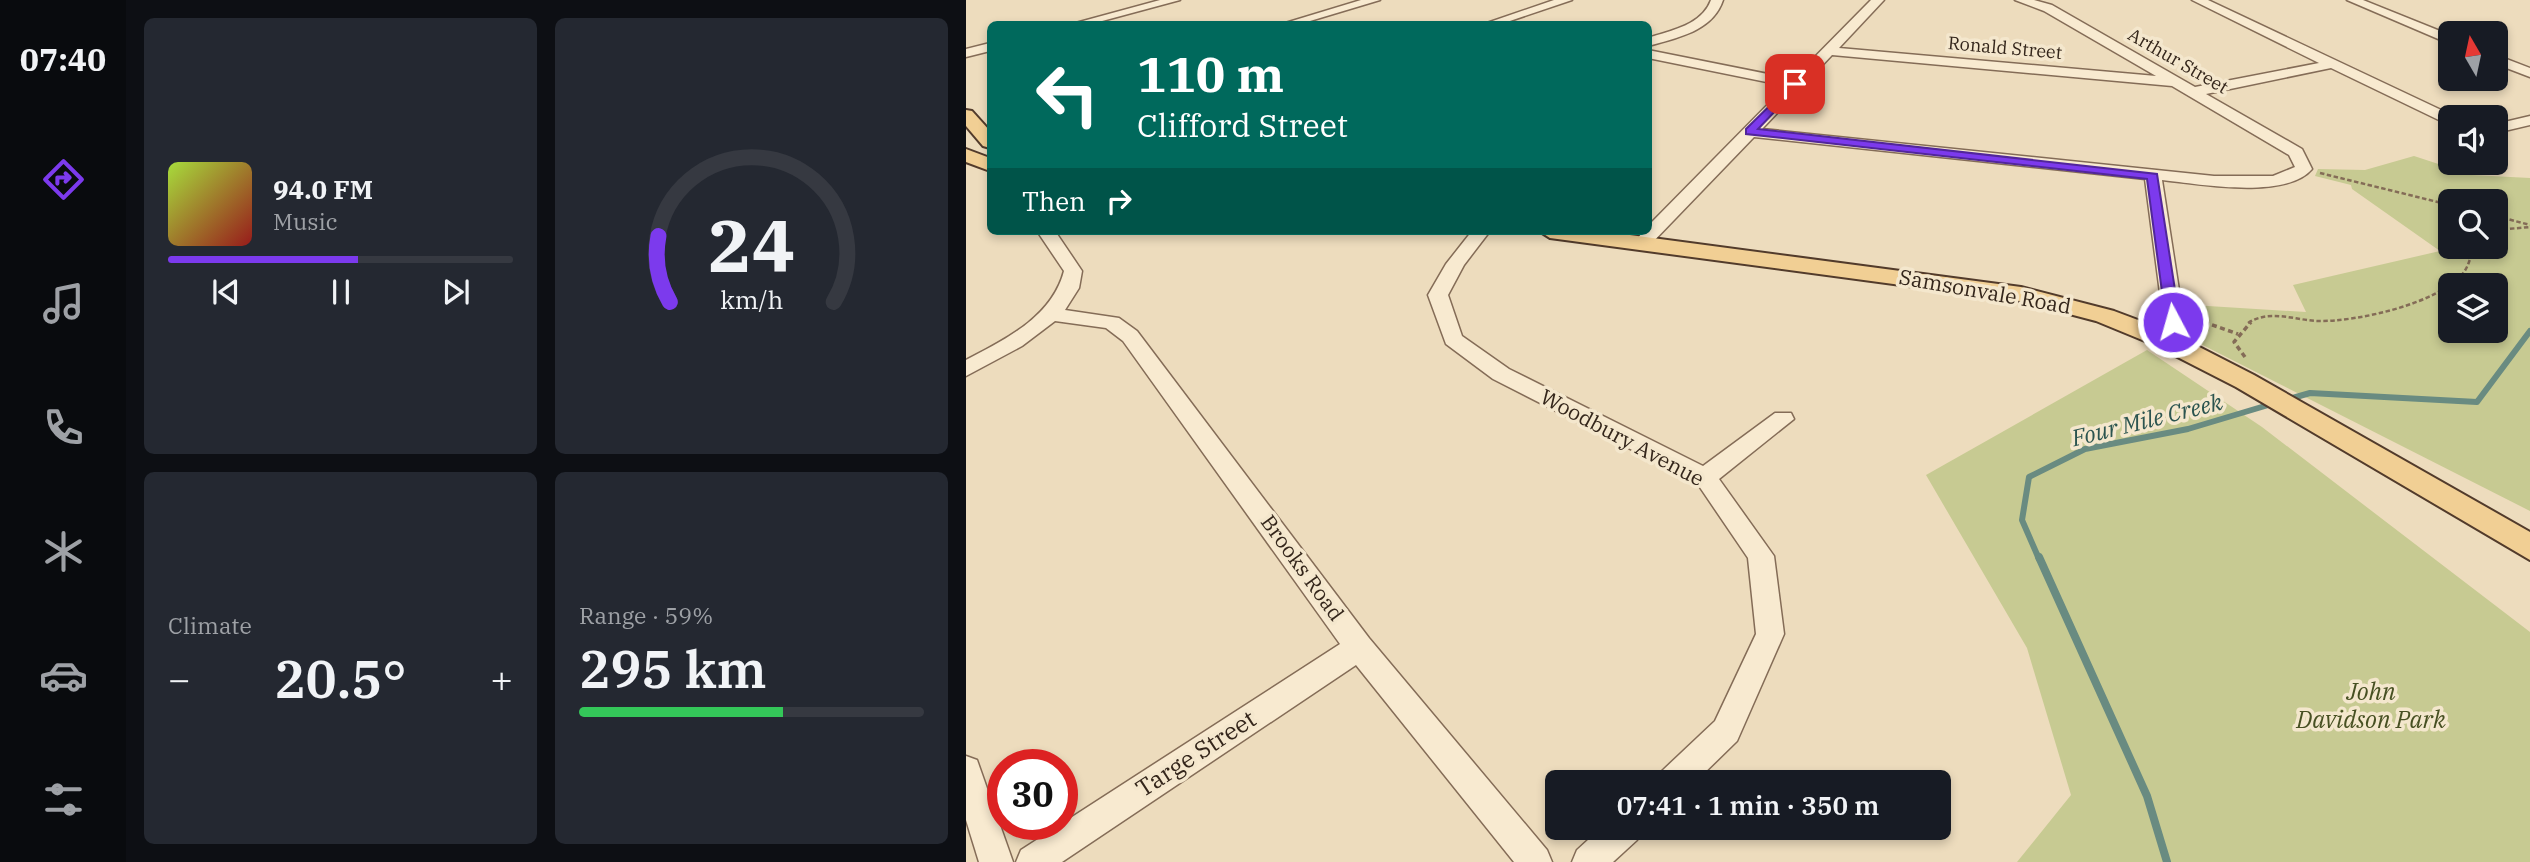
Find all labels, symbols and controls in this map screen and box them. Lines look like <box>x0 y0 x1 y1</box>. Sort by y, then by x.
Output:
north arrow <box>2438 21 2508 91</box>
map controls <box>2438 21 2508 343</box>
street label: Arthur Street <box>2124 23 2232 99</box>
street label: Ronald Street <box>1947 31 2063 64</box>
text: 07:40 <box>20 38 106 80</box>
text: 110 m <box>1137 42 1284 105</box>
icon: left <box>1022 49 1113 140</box>
pin <box>1765 54 1825 114</box>
icon: arrive <box>1776 65 1814 103</box>
text: Clifford Street <box>1137 104 1348 146</box>
button: sound <box>2438 105 2508 175</box>
icon: directions <box>39 155 88 204</box>
text: 94.0 FM <box>273 172 373 206</box>
icon: right <box>1100 182 1138 220</box>
text: Then <box>1022 184 1086 218</box>
button: search <box>2438 189 2508 259</box>
text: 24 <box>708 198 795 293</box>
text: Music <box>273 206 338 236</box>
street label: Samsonvale Road <box>1897 262 2074 320</box>
icon: previous <box>207 273 245 311</box>
icon: pause <box>322 273 360 311</box>
icon: next <box>437 273 475 311</box>
button: layers <box>2438 273 2508 343</box>
icon: music <box>39 279 88 328</box>
text: km/h <box>720 283 783 316</box>
position arrow <box>2136 285 2210 359</box>
street label: Woodbury Avenue <box>1536 382 1709 492</box>
water label: Four Mile Creek <box>2067 386 2226 453</box>
icon: phone <box>39 403 88 452</box>
street label: Brooks Road <box>1255 509 1351 626</box>
icon: climate <box>39 527 88 576</box>
text: Range · 59% <box>579 600 713 630</box>
text: Climate <box>168 610 252 640</box>
text: 295 km <box>579 635 767 702</box>
text: 20.5° <box>274 645 407 712</box>
icon: car <box>39 651 88 700</box>
text: − <box>168 654 191 703</box>
text: + <box>490 654 513 703</box>
park label: John Davidson Park <box>2295 675 2446 735</box>
street label: Targe Street <box>1129 702 1262 804</box>
speed limit sign: 30 <box>987 749 1078 840</box>
icon: filters <box>39 775 88 824</box>
text: 07:41 · 1 min · 350 m <box>1617 788 1879 822</box>

